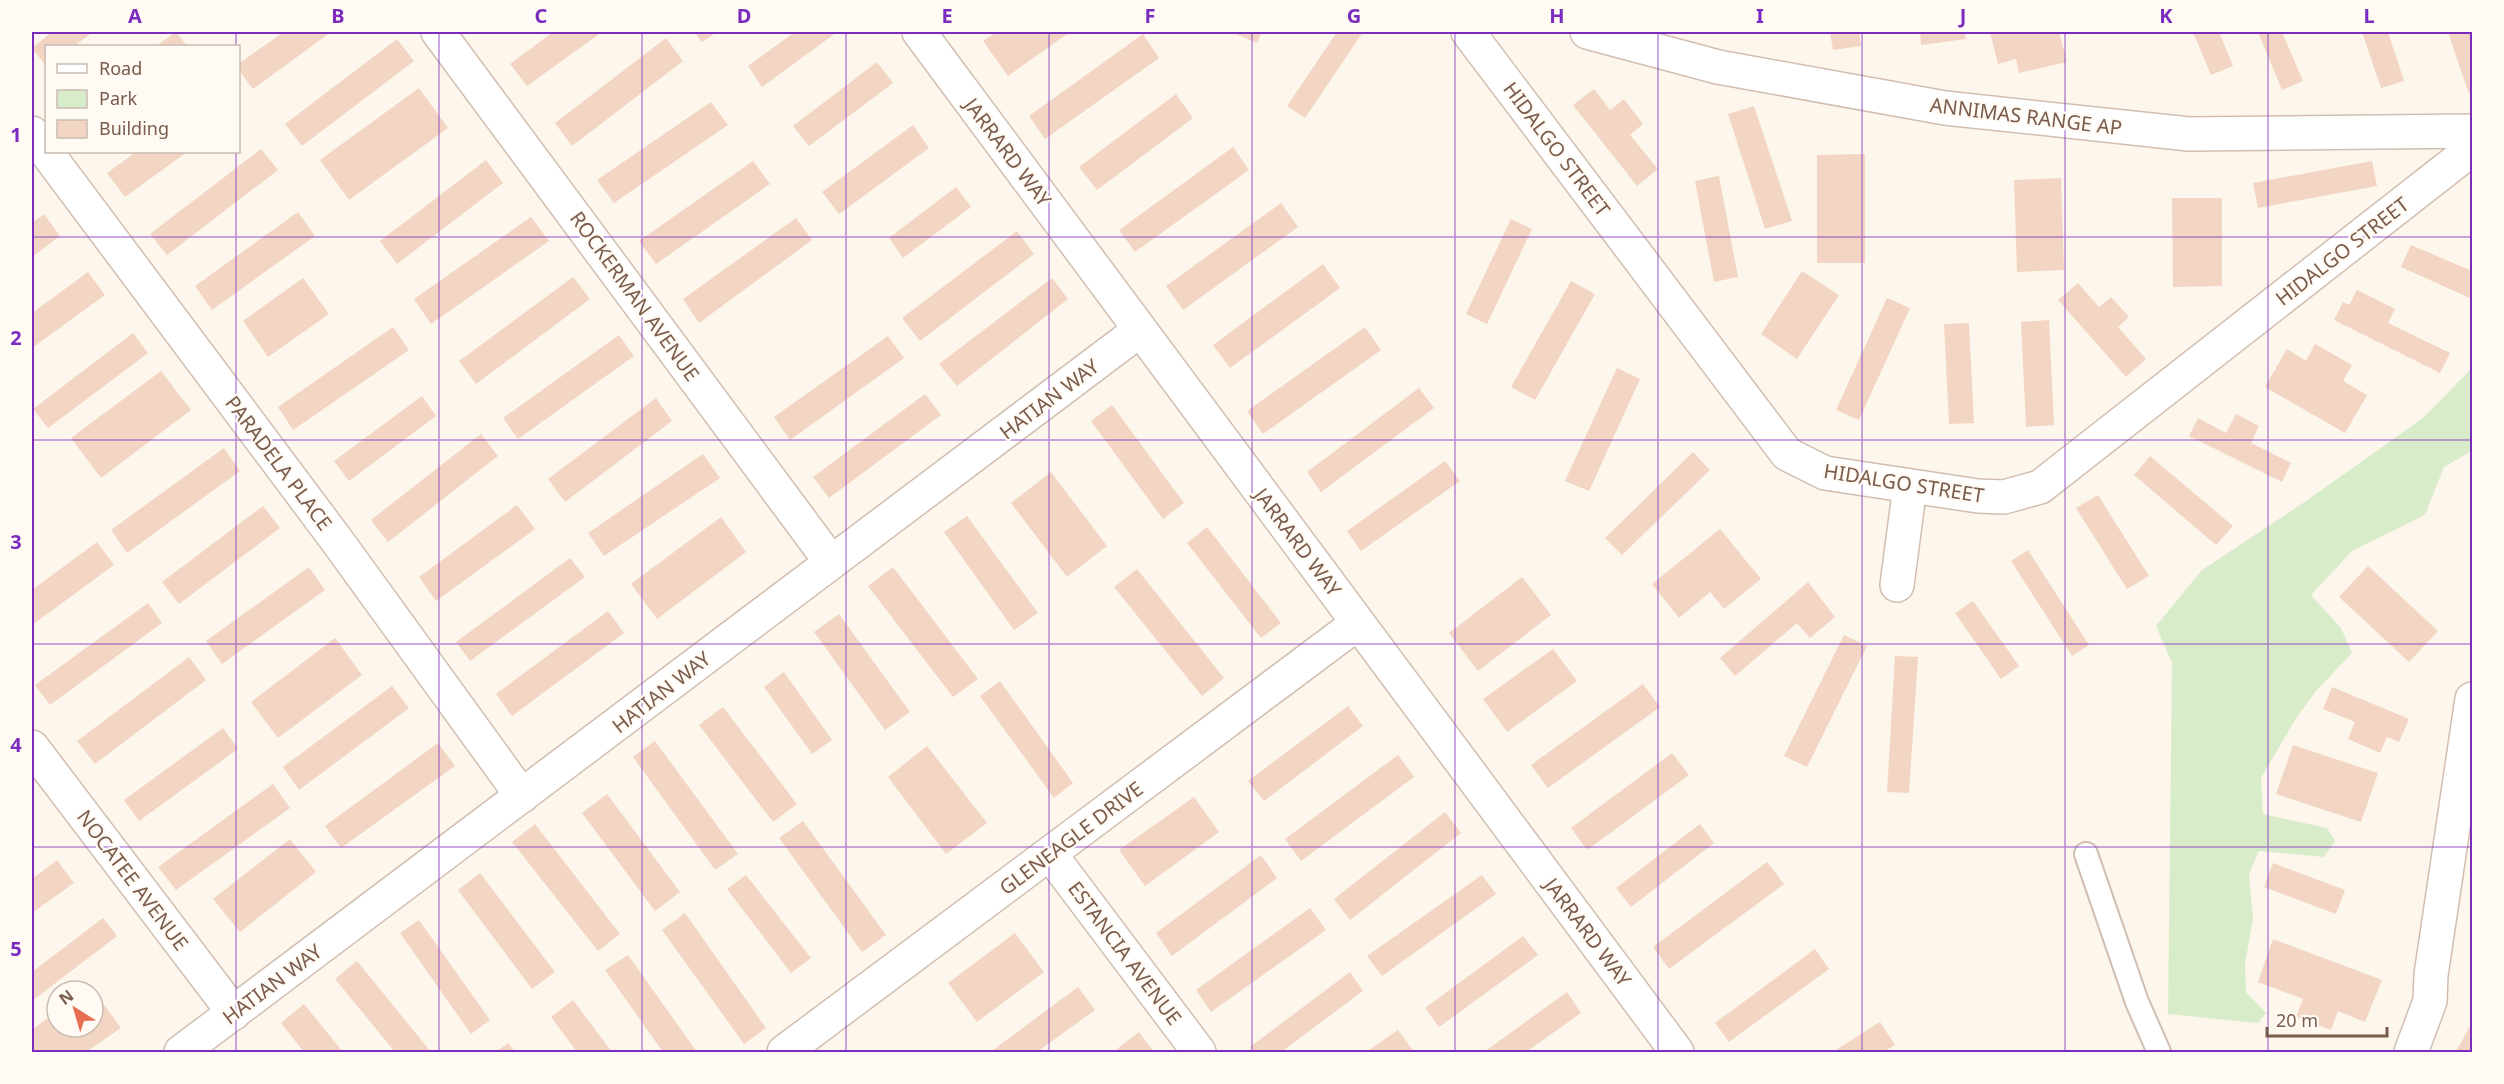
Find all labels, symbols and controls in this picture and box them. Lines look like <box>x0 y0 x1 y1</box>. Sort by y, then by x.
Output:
text: A <box>128 2 142 29</box>
text: B <box>331 2 345 29</box>
text: C <box>535 2 548 29</box>
text: D <box>737 2 751 29</box>
text: E <box>941 2 953 29</box>
text: F <box>1145 2 1155 29</box>
text: G <box>1347 2 1361 29</box>
text: H <box>1549 2 1565 29</box>
text: I <box>1756 2 1764 29</box>
text: J <box>1958 2 1966 29</box>
text: K <box>2159 2 2173 29</box>
text: L <box>2363 2 2375 29</box>
legend <box>45 45 240 153</box>
text: Road <box>99 56 142 80</box>
street label: HIDALGO STREET <box>1497 76 1617 222</box>
text: Park <box>99 86 137 110</box>
street label: JARRARD WAY <box>957 91 1058 212</box>
street label: ANNIMAS RANGE AP <box>1928 91 2124 141</box>
text: Building <box>99 116 169 140</box>
text: 1 <box>10 121 22 148</box>
street label: HIDALGO STREET <box>2270 191 2414 311</box>
street label: ROCKERMAN AVENUE <box>564 206 706 386</box>
text: 2 <box>10 324 22 351</box>
street label: HATIAN WAY <box>994 352 1105 445</box>
street label: PARADELA PLACE <box>219 390 339 536</box>
street label: HIDALGO STREET <box>1822 457 1986 509</box>
street label: JARRARD WAY <box>1247 481 1348 602</box>
text: 3 <box>10 528 22 555</box>
street label: HATIAN WAY <box>606 645 716 739</box>
text: 4 <box>10 731 22 758</box>
street label: GLENEAGLE DRIVE <box>994 775 1148 901</box>
street label: NOCATEE AVENUE <box>71 804 195 956</box>
street label: JARRARD WAY <box>1537 871 1638 992</box>
street label: ESTANCIA AVENUE <box>1062 876 1188 1030</box>
text: 5 <box>10 935 22 962</box>
street label: HATIAN WAY <box>217 937 328 1030</box>
north arrow <box>45 979 105 1039</box>
text: N <box>54 984 78 1010</box>
scale bar <box>2267 1000 2387 1038</box>
text: 20 m <box>2276 1008 2318 1032</box>

